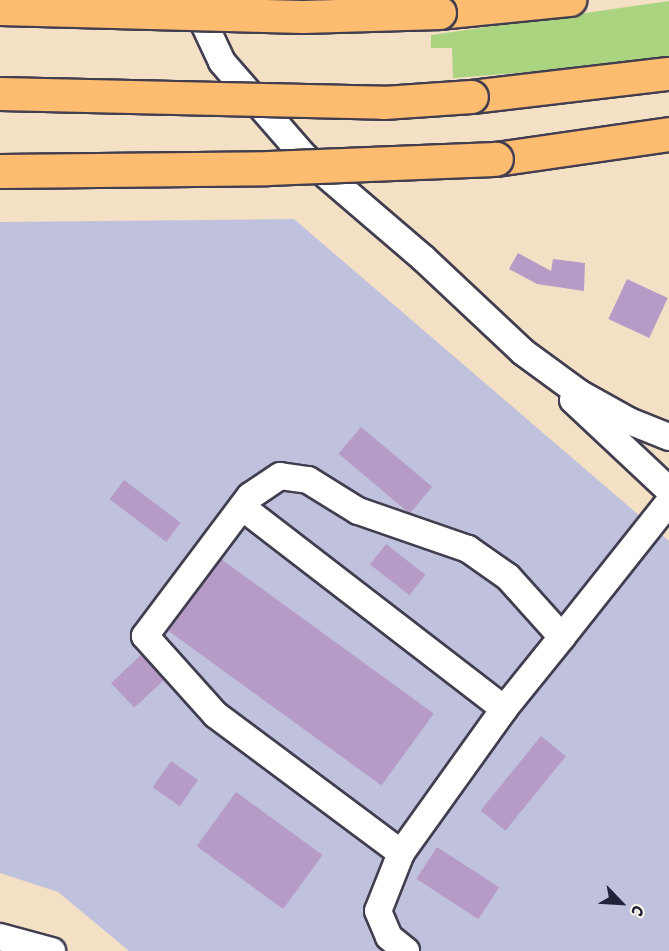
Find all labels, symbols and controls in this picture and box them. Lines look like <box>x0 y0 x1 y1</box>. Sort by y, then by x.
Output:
north arrow <box>591 873 651 933</box>
text: С <box>626 902 649 920</box>

